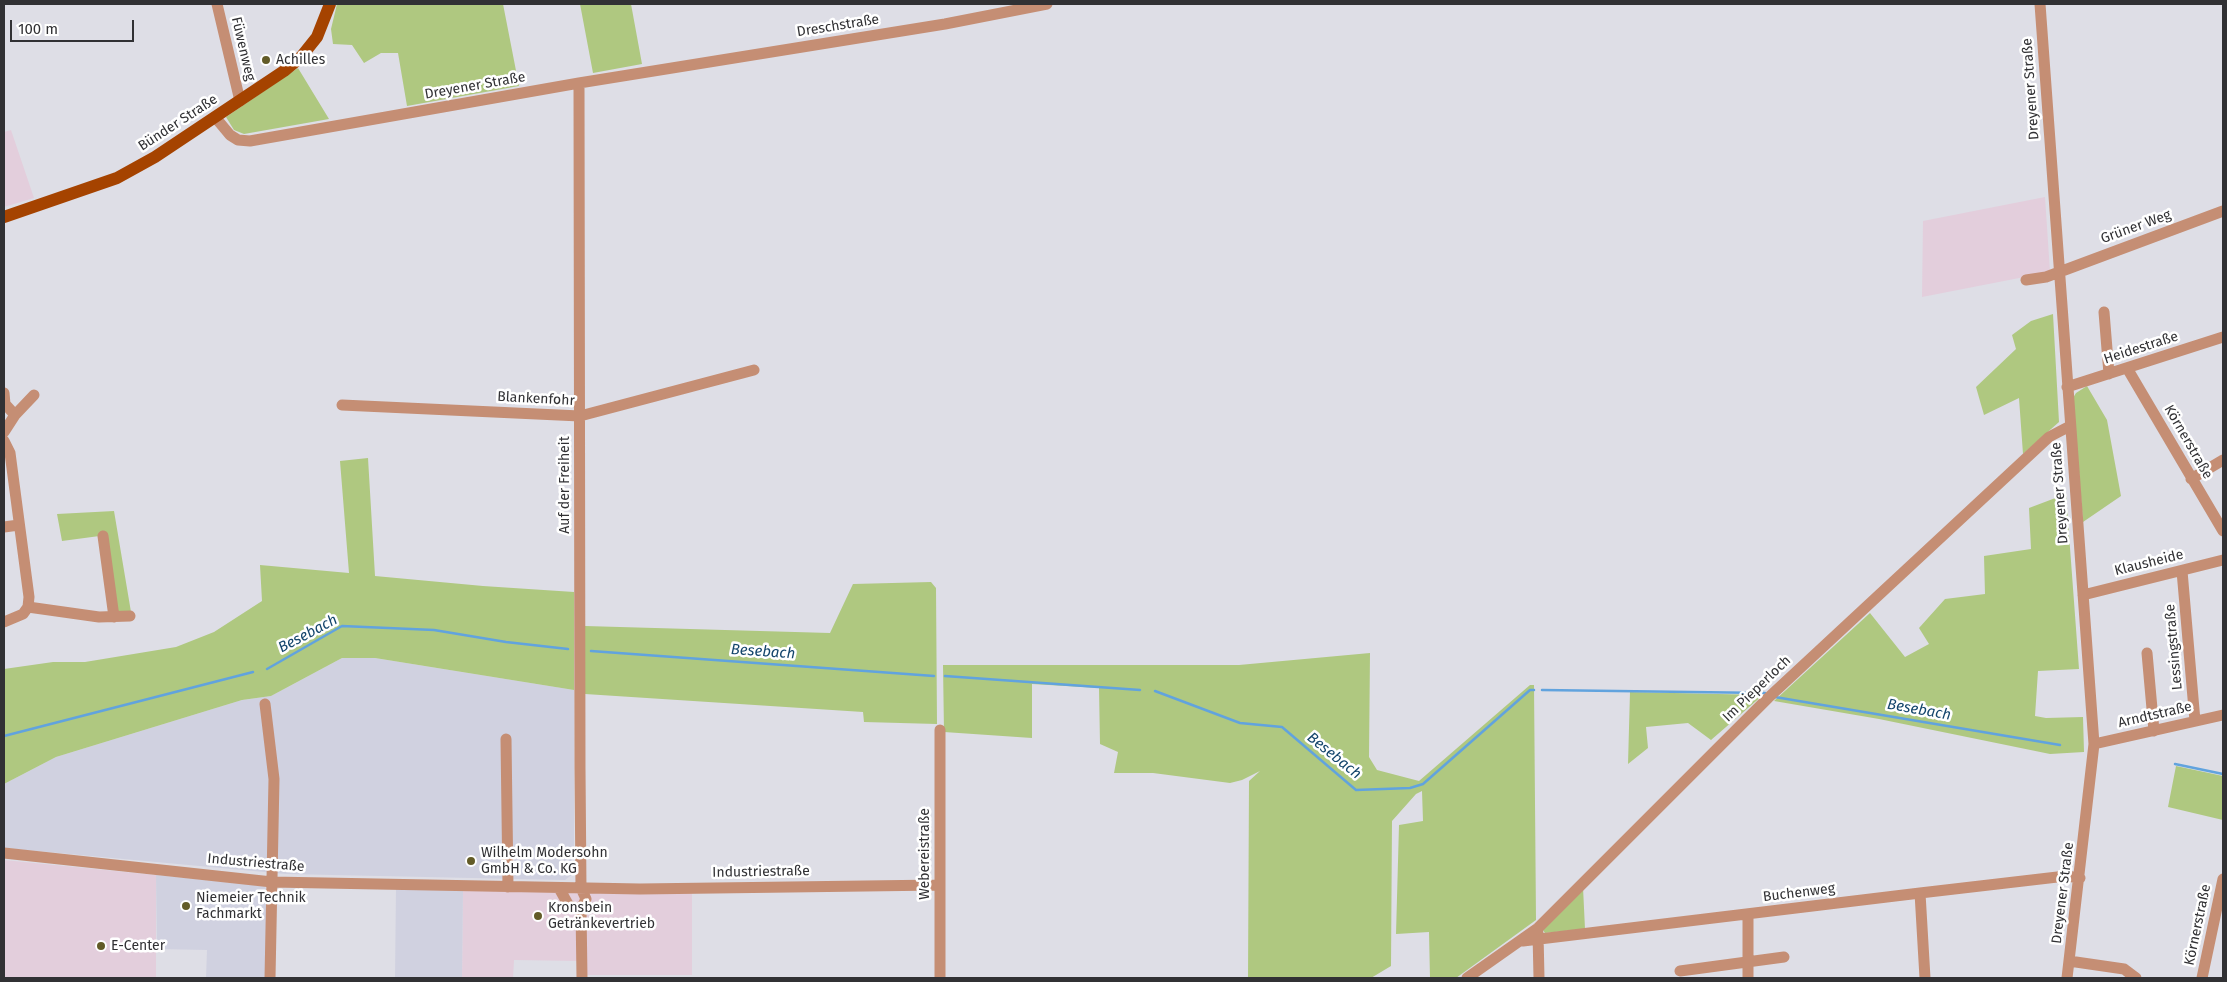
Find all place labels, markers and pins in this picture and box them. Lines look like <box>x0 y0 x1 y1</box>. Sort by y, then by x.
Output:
place label: Achilles <box>276 52 325 68</box>
marker: Achilles <box>260 54 272 66</box>
place label: Wilhelm Modersohn GmbH & Co. KG <box>481 845 608 878</box>
marker: Wilhelm Modersohn GmbH & Co. KG <box>465 855 477 867</box>
place label: Niemeier Technik Fachmarkt <box>196 890 306 922</box>
marker: Niemeier Technik Fachmarkt <box>180 900 192 912</box>
place label: Kronsbein Getränkevertrieb <box>548 900 655 932</box>
marker: Kronsbein Getränkevertrieb <box>532 910 544 922</box>
place label: E-Center <box>111 938 165 954</box>
marker: E-Center <box>95 940 107 952</box>

